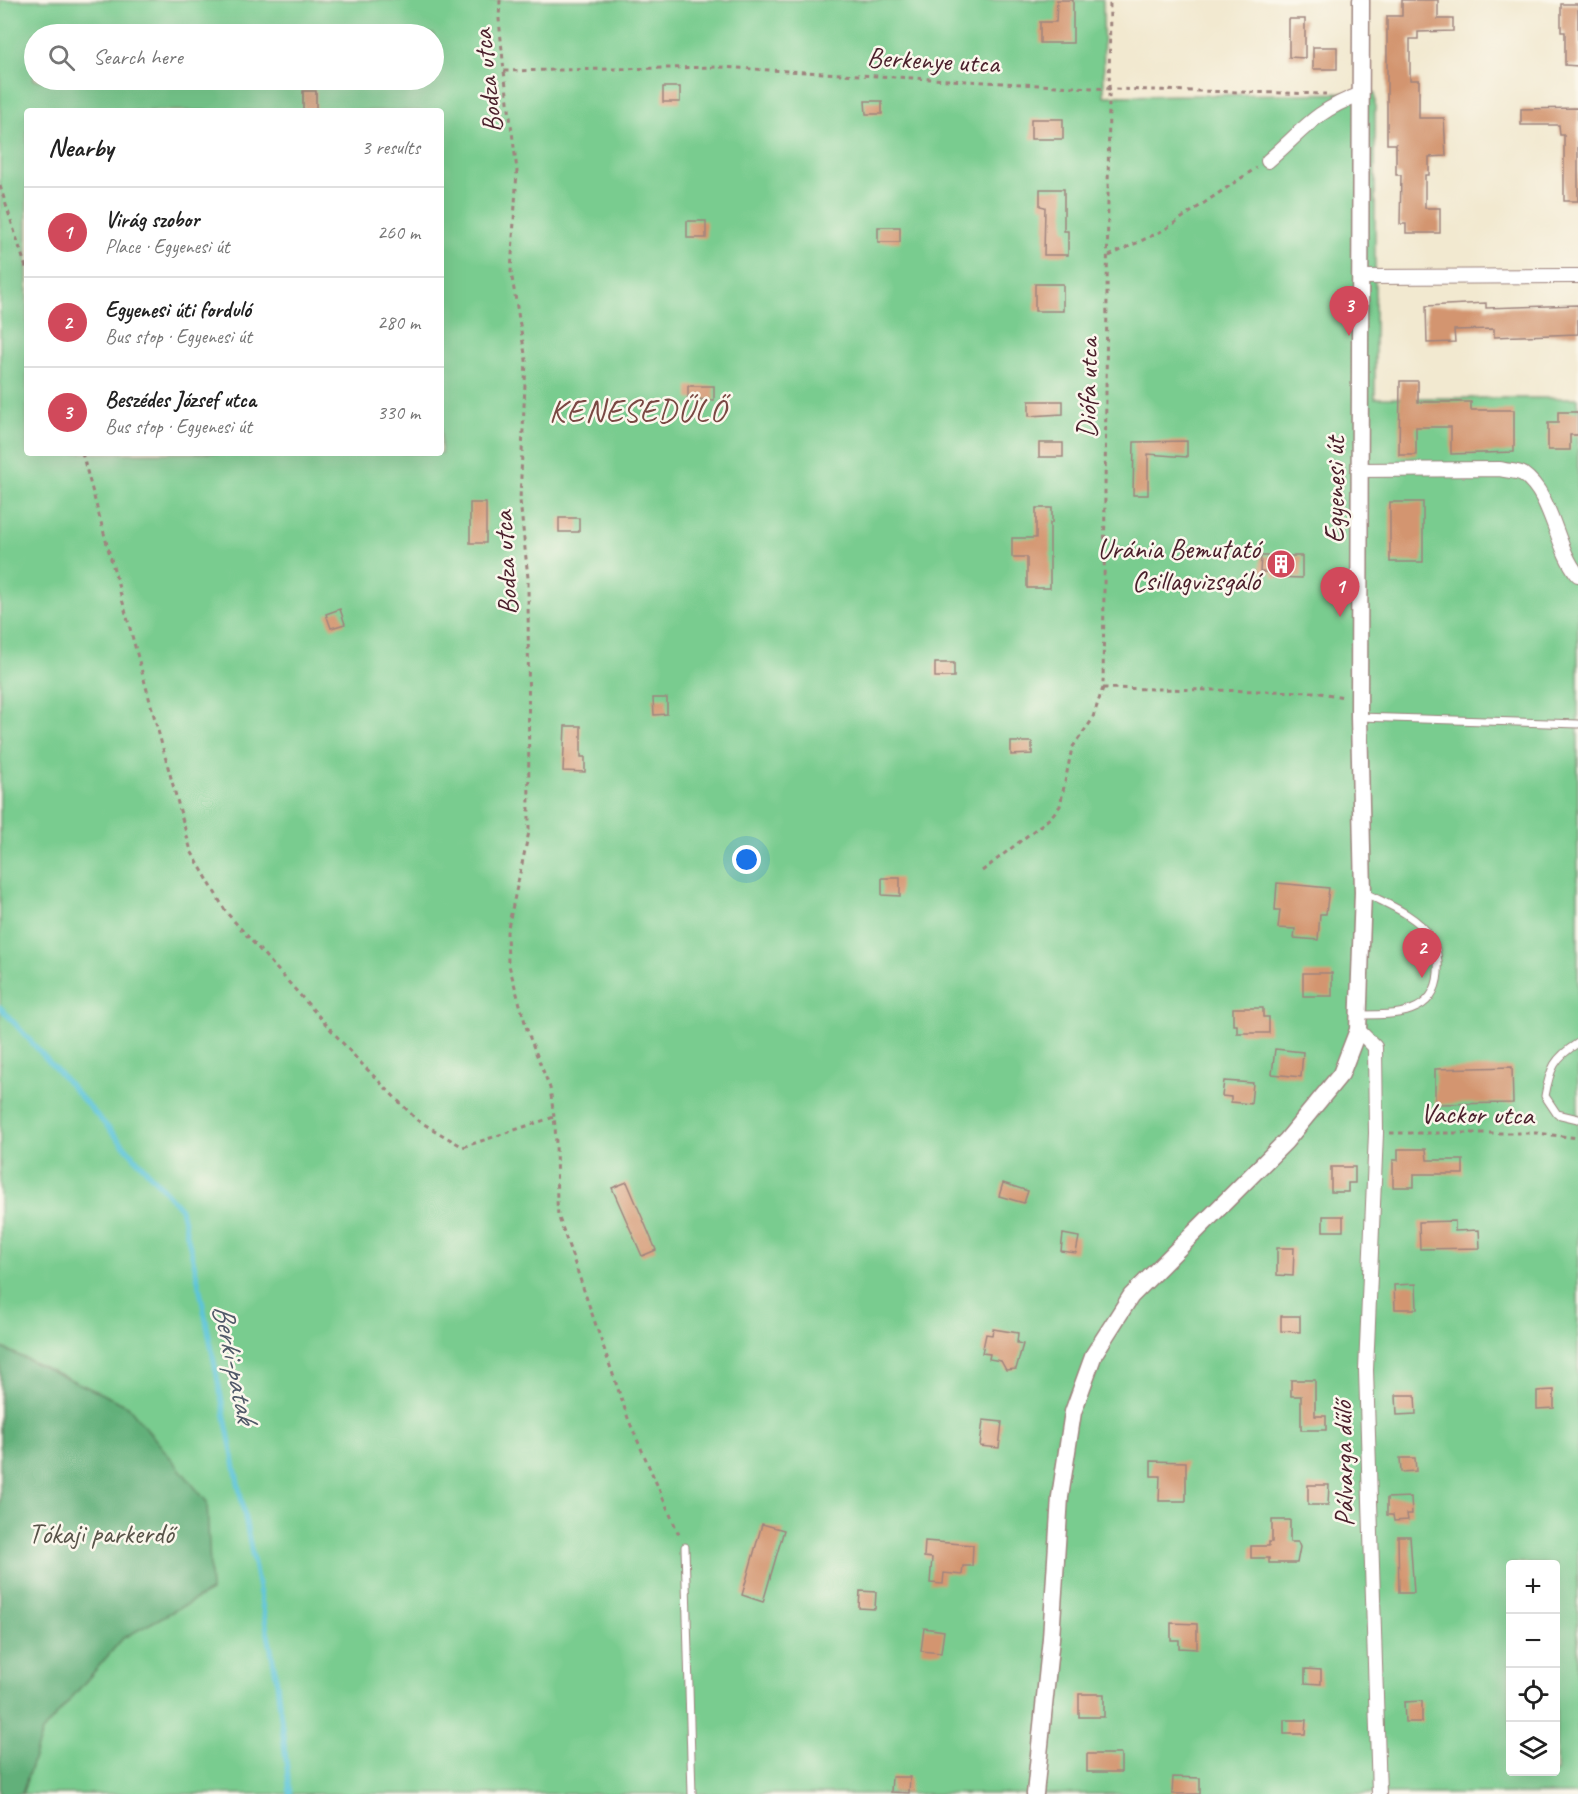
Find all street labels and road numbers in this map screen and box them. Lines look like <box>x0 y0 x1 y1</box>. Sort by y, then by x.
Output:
street label: Bodza utca <box>464 26 510 135</box>
street label: Berkenye utca <box>866 39 1002 81</box>
street label: Diófa utca <box>1069 335 1105 438</box>
street label: Egyenesi út <box>1317 434 1352 543</box>
street label: Bodza utca <box>485 508 525 616</box>
street label: Vackor utca <box>1420 1096 1536 1133</box>
street label: Pálvarga dűlő <box>1324 1397 1362 1527</box>

